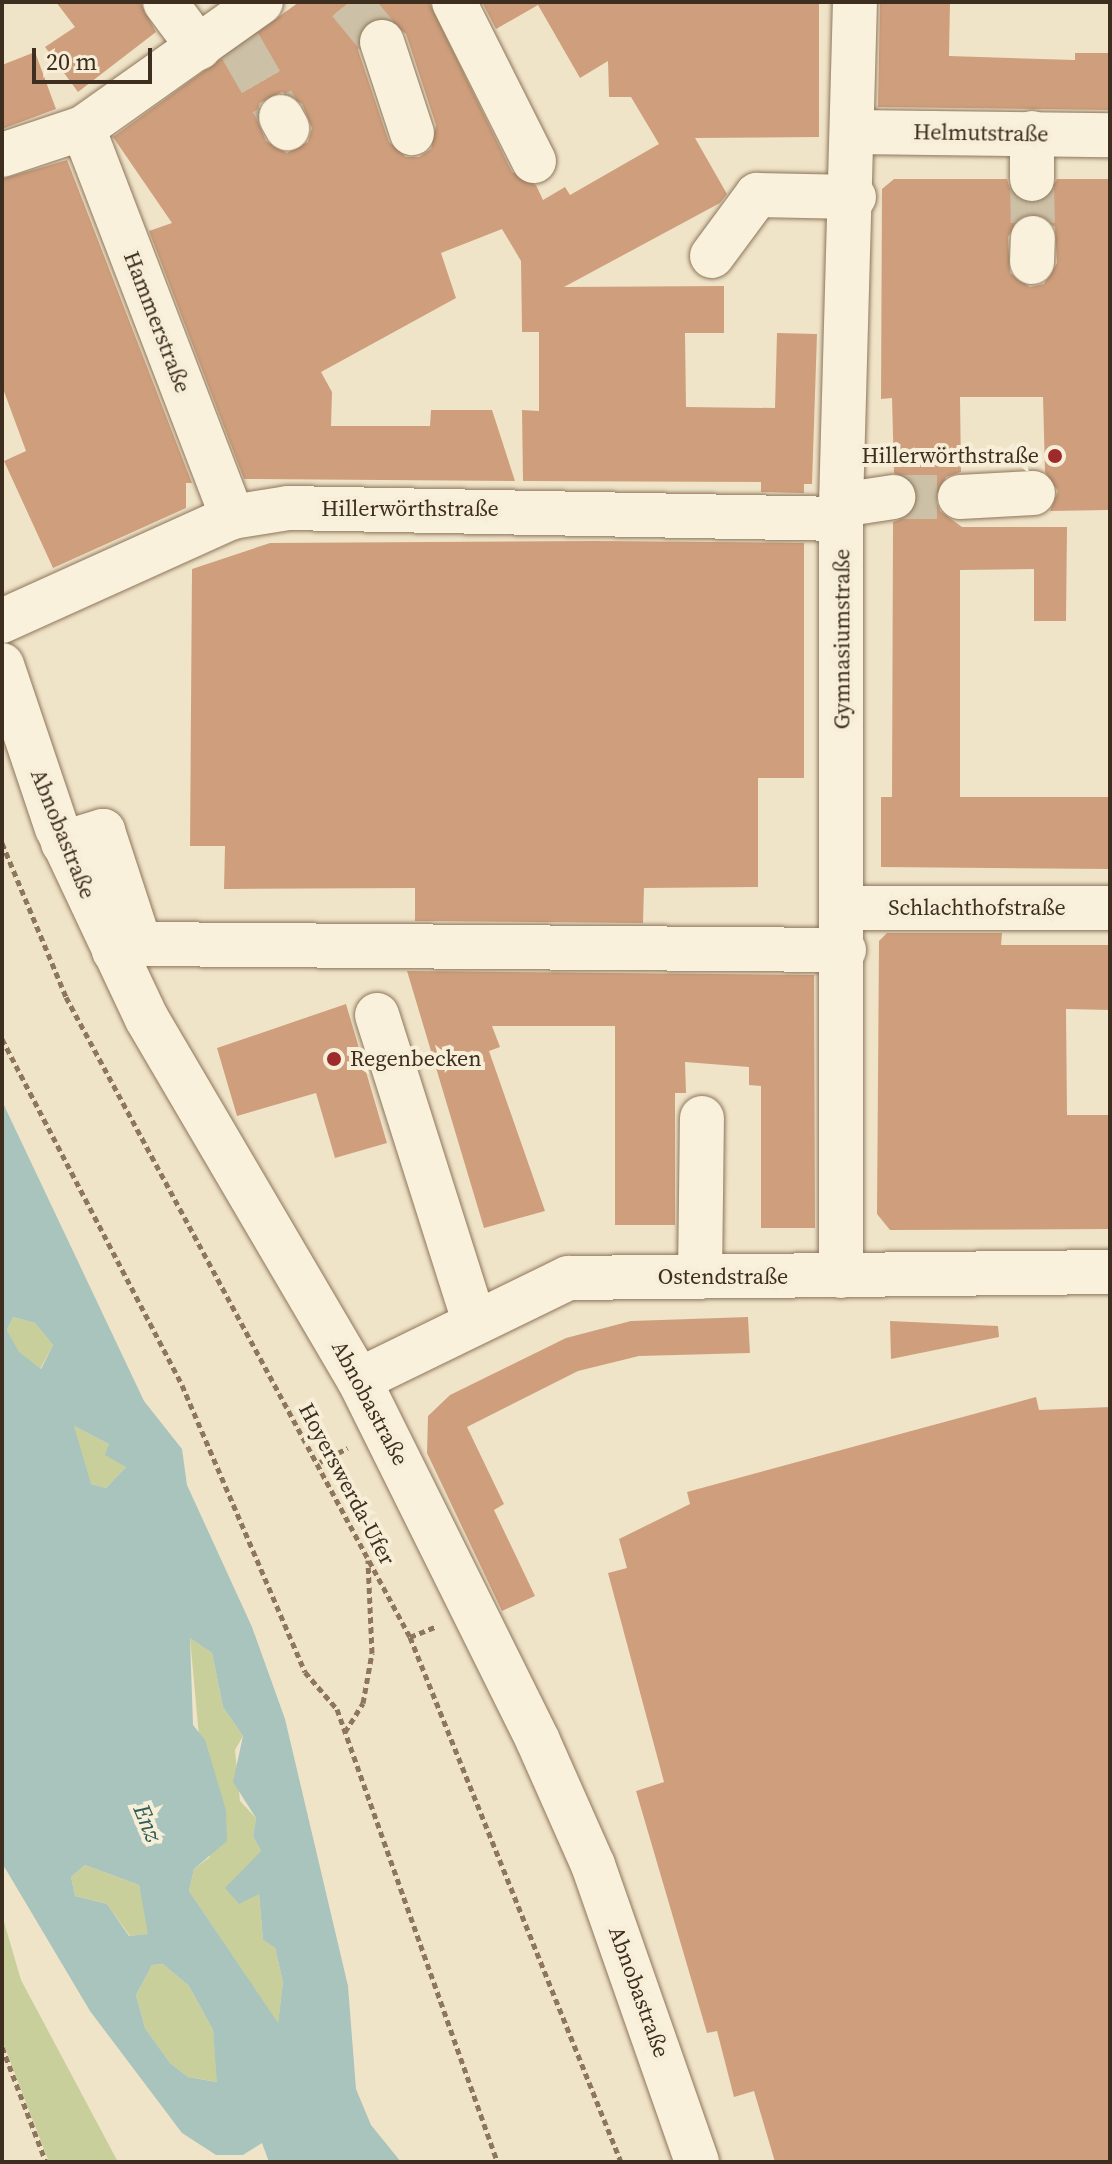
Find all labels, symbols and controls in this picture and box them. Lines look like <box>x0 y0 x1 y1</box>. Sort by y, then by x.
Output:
scale bar <box>36 32 156 82</box>
text: 20 m <box>46 45 97 78</box>
street label: Helmutstraße <box>913 119 1049 147</box>
street label: Hammerstraße <box>118 248 196 396</box>
place label: Hillerwörthstraße <box>862 443 1039 469</box>
marker: Hillerwörthstraße <box>1046 447 1064 465</box>
street label: Hillerwörthstraße <box>321 496 499 522</box>
street label: Gymnasiumstraße <box>829 549 855 729</box>
street label: Abnobastraße <box>25 765 101 903</box>
street label: Schlachthofstraße <box>888 895 1066 921</box>
place label: Regenbecken <box>350 1046 482 1072</box>
marker: Regenbecken <box>325 1050 343 1068</box>
street label: Ostendstraße <box>658 1264 788 1290</box>
street label: Abnobastraße <box>326 1336 414 1470</box>
street label: Hoyerswerda-Ufer <box>293 1399 401 1569</box>
water label: Enz <box>127 1800 169 1846</box>
street label: Abnobastraße <box>603 1923 675 2061</box>

